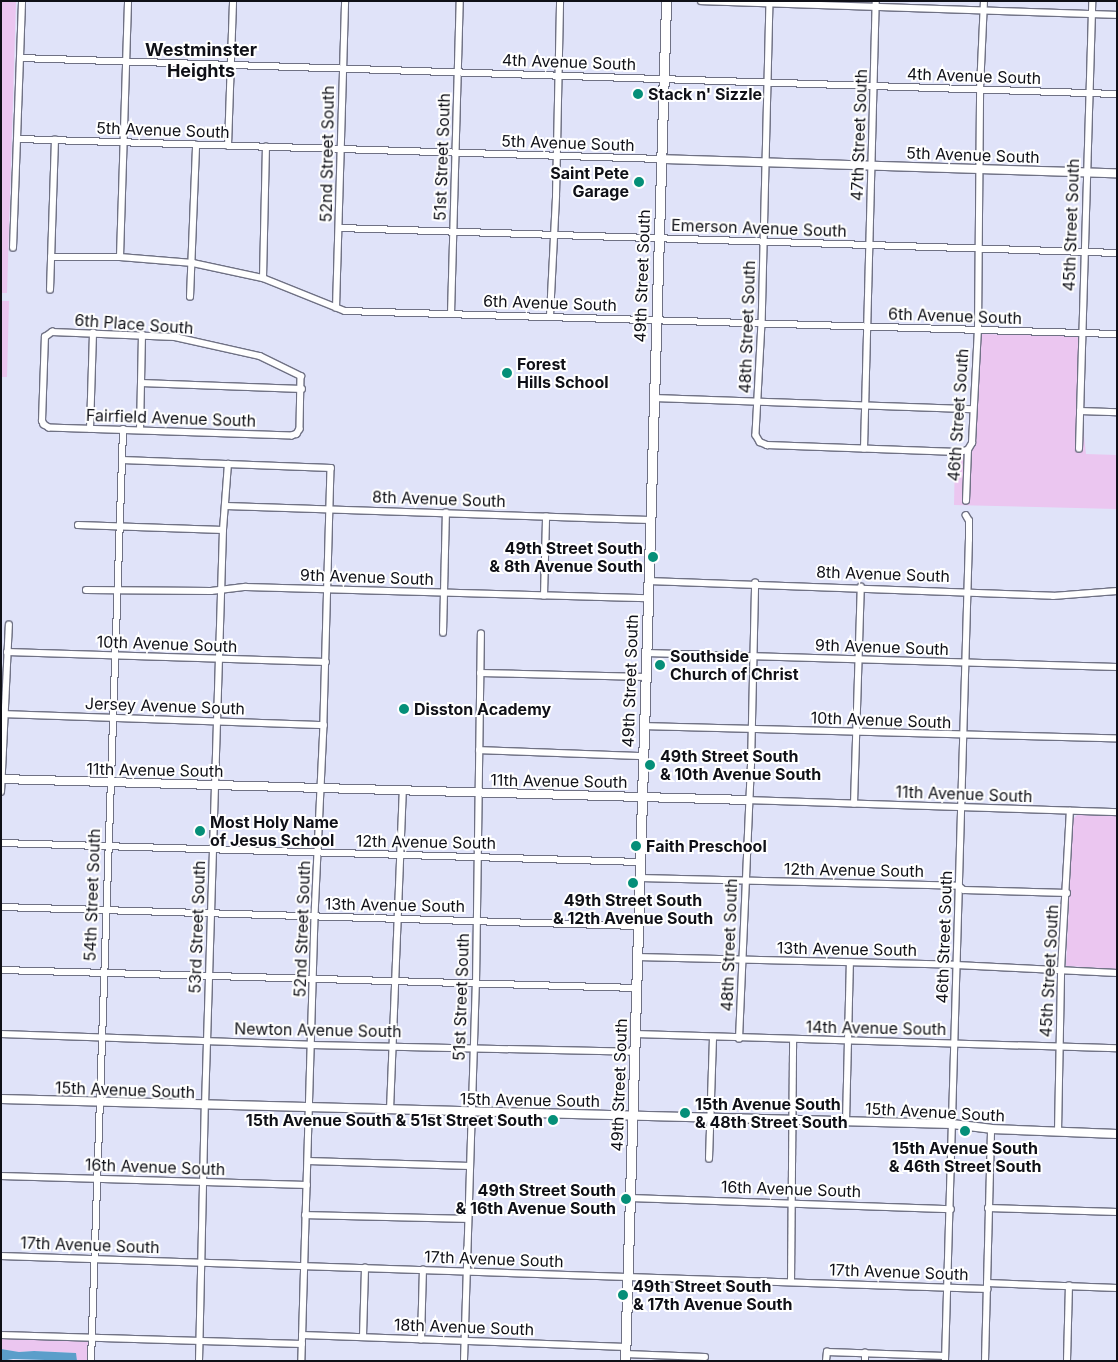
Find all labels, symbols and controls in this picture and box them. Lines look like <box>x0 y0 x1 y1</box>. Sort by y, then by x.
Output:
district label: Westminster Heights <box>145 40 257 82</box>
street label: 4th Avenue South <box>502 50 636 74</box>
street label: 4th Avenue South <box>907 64 1041 88</box>
street label: 47th Street South <box>847 69 871 201</box>
place label: Stack n' Sizzle <box>648 84 762 104</box>
street label: 52nd Street South <box>316 85 338 223</box>
marker: Stack n' Sizzle <box>632 88 644 100</box>
street label: 51st Street South <box>430 93 454 221</box>
street label: 5th Avenue South <box>96 118 230 142</box>
street label: 5th Avenue South <box>501 131 635 155</box>
street label: 5th Avenue South <box>906 143 1040 167</box>
street label: 45th Street South <box>1059 158 1083 292</box>
place label: Saint Pete Garage <box>550 163 629 201</box>
marker: Saint Pete Garage <box>633 176 645 188</box>
street label: 49th Street South <box>630 209 654 343</box>
street label: Emerson Avenue South <box>671 215 847 241</box>
street label: 48th Street South <box>735 260 759 394</box>
street label: 6th Avenue South <box>483 291 617 315</box>
street label: 6th Avenue South <box>888 304 1022 328</box>
street label: 6th Place South <box>74 310 194 338</box>
street label: 46th Street South <box>944 348 972 482</box>
place label: Forest Hills School <box>517 354 609 392</box>
marker: Forest Hills School <box>501 367 513 379</box>
street label: Fairfield Avenue South <box>86 405 256 431</box>
street label: 8th Avenue South <box>372 487 506 511</box>
place label: 49th Street South & 8th Avenue South <box>489 538 643 576</box>
marker: 49th Street South & 8th Avenue South <box>647 551 659 563</box>
street label: 8th Avenue South <box>816 562 950 586</box>
street label: 9th Avenue South <box>300 565 434 589</box>
street label: 49th Street South <box>618 614 642 748</box>
street label: 10th Avenue South <box>96 632 238 656</box>
street label: 9th Avenue South <box>815 635 949 659</box>
place label: Southside Church of Christ <box>670 646 799 684</box>
marker: Southside Church of Christ <box>654 659 666 671</box>
street label: Jersey Avenue South <box>85 694 245 718</box>
place label: Disston Academy <box>414 699 551 719</box>
marker: Disston Academy <box>398 703 410 715</box>
street label: 10th Avenue South <box>810 708 952 732</box>
place label: 49th Street South & 10th Avenue South <box>660 746 821 784</box>
street label: 11th Avenue South <box>86 759 224 781</box>
marker: 49th Street South & 10th Avenue South <box>644 759 656 771</box>
street label: 11th Avenue South <box>490 770 628 792</box>
street label: 11th Avenue South <box>895 782 1033 806</box>
place label: Most Holy Name of Jesus School <box>210 812 339 850</box>
marker: Most Holy Name of Jesus School <box>194 825 206 837</box>
street label: 54th Street South <box>80 828 104 962</box>
street label: 12th Avenue South <box>356 831 496 853</box>
place label: Faith Preschool <box>646 836 767 856</box>
marker: Faith Preschool <box>630 840 642 852</box>
street label: 12th Avenue South <box>784 859 924 881</box>
street label: 53rd Street South <box>185 860 209 994</box>
street label: 52nd Street South <box>290 860 314 998</box>
street label: 46th Street South <box>932 870 956 1004</box>
marker: 49th Street South & 12th Avenue South <box>627 877 639 889</box>
street label: 48th Street South <box>717 878 741 1012</box>
place label: 49th Street South & 12th Avenue South <box>553 890 713 928</box>
street label: 13th Avenue South <box>325 894 465 916</box>
street label: 45th Street South <box>1036 904 1062 1038</box>
street label: 51st Street South <box>449 933 473 1061</box>
street label: 13th Avenue South <box>777 938 917 960</box>
street label: 14th Avenue South <box>805 1017 947 1039</box>
street label: 49th Street South <box>607 1018 631 1152</box>
street label: Newton Avenue South <box>234 1019 402 1041</box>
street label: 15th Avenue South <box>55 1078 195 1102</box>
street label: 15th Avenue South <box>460 1089 600 1111</box>
place label: 15th Avenue South & 48th Street South <box>695 1094 848 1132</box>
street label: 15th Avenue South <box>865 1099 1005 1125</box>
marker: 15th Avenue South & 48th Street South <box>679 1107 691 1119</box>
place label: 15th Avenue South & 51st Street South <box>246 1110 543 1130</box>
marker: 15th Avenue South & 51st Street South <box>547 1114 559 1126</box>
marker: 15th Avenue South & 46th Street South <box>959 1125 971 1137</box>
place label: 15th Avenue South & 46th Street South <box>889 1138 1041 1176</box>
street label: 16th Avenue South <box>85 1155 225 1179</box>
street label: 16th Avenue South <box>721 1177 861 1201</box>
place label: 49th Street South & 16th Avenue South <box>455 1180 616 1218</box>
marker: 49th Street South & 16th Avenue South <box>620 1193 632 1205</box>
street label: 17th Avenue South <box>20 1233 160 1257</box>
street label: 17th Avenue South <box>424 1247 564 1271</box>
street label: 17th Avenue South <box>829 1260 969 1284</box>
place label: 49th Street South & 17th Avenue South <box>633 1276 792 1314</box>
marker: 49th Street South & 17th Avenue South <box>617 1289 629 1301</box>
street label: 18th Avenue South <box>394 1315 534 1339</box>

